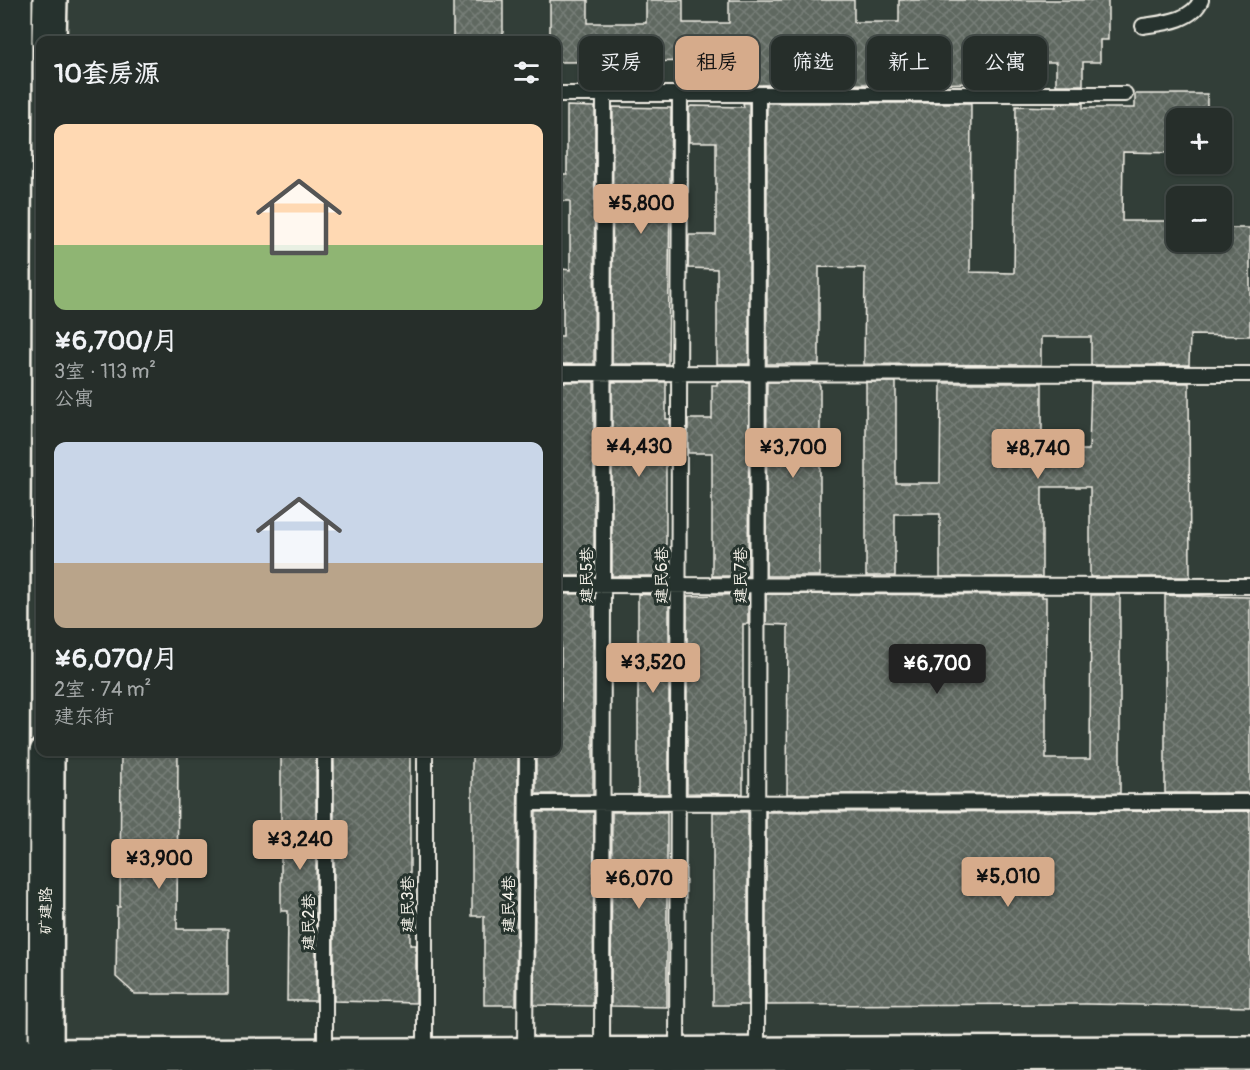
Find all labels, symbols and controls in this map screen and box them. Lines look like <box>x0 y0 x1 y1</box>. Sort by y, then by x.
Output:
chip: 买房 <box>579 36 663 90</box>
chip: 租房 <box>675 36 759 90</box>
chip: 筛选 <box>771 36 855 90</box>
chip: 新上 <box>867 36 951 90</box>
chip: 公寓 <box>963 36 1047 90</box>
icon: filters <box>510 56 543 89</box>
text: 10套房源 <box>54 58 160 90</box>
map controls <box>1166 108 1232 252</box>
button: + <box>1166 108 1232 174</box>
icon: home <box>245 163 353 271</box>
pin: ¥5,800 <box>592 184 690 235</box>
button: − <box>1166 186 1232 252</box>
text: ¥5,800 <box>607 191 675 216</box>
text: ¥6,700/月 <box>54 325 178 357</box>
text: 3室 · 113 m² <box>54 359 156 384</box>
text: 公寓 <box>54 386 94 411</box>
pin: ¥4,430 <box>590 427 688 478</box>
pin: ¥3,700 <box>744 428 842 479</box>
pin: ¥8,740 <box>989 429 1087 480</box>
text: ¥4,430 <box>606 434 672 459</box>
text: ¥3,700 <box>759 435 827 460</box>
text: ¥8,740 <box>1006 436 1070 461</box>
icon: home <box>245 481 353 589</box>
street label: 建民6巷 <box>652 546 672 604</box>
street label: 建民5巷 <box>577 547 597 603</box>
street label: 建民7巷 <box>731 547 751 603</box>
text: ¥6,070/月 <box>54 643 178 675</box>
pin: ¥3,520 <box>604 643 702 694</box>
pin: ¥6,700 <box>888 644 986 695</box>
text: ¥3,520 <box>620 650 686 675</box>
text: ¥6,700 <box>903 651 971 676</box>
text: 2室 · 74 m² <box>54 677 151 702</box>
text: 建东街 <box>54 704 114 729</box>
pin: ¥3,240 <box>251 820 349 871</box>
text: ¥3,240 <box>267 827 333 852</box>
pin: ¥3,900 <box>110 839 208 890</box>
text: ¥3,900 <box>125 846 193 871</box>
pin: ¥5,010 <box>959 857 1057 908</box>
pin: ¥6,070 <box>590 859 688 910</box>
text: ¥5,010 <box>976 864 1040 889</box>
text: ¥6,070 <box>605 866 673 891</box>
street label: 建民4巷 <box>499 875 519 933</box>
street label: 建民3巷 <box>398 876 418 932</box>
street label: 矿建路 <box>36 887 56 935</box>
street label: 建民2巷 <box>299 894 319 950</box>

